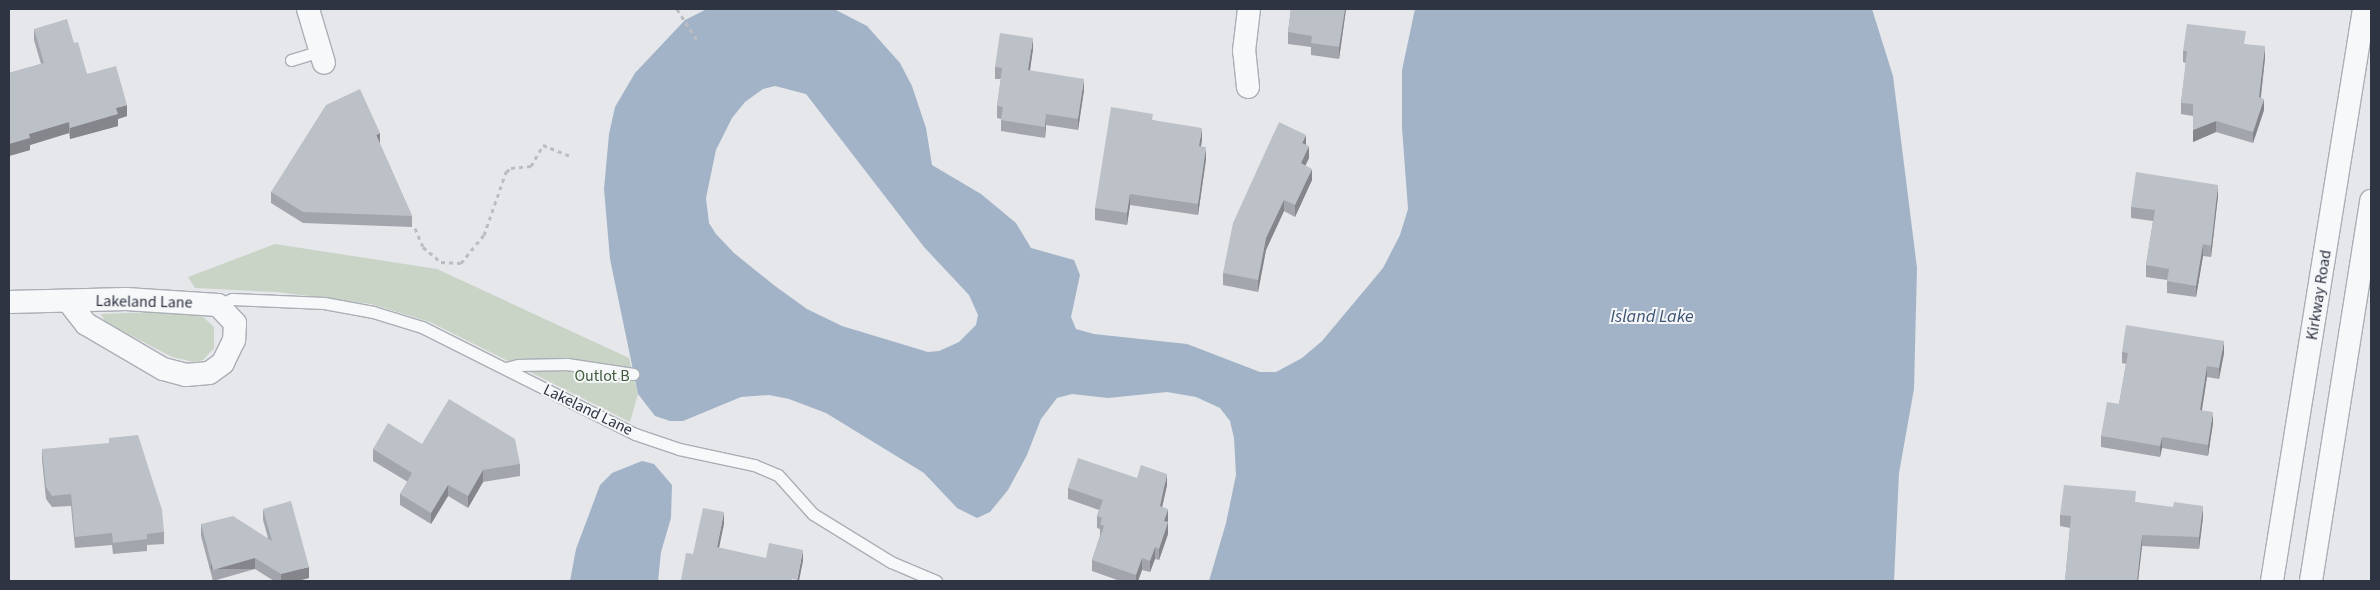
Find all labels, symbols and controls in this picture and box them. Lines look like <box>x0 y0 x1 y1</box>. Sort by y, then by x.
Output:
street label: Kirkway Road <box>2302 249 2336 341</box>
street label: Lakeland Lane <box>95 292 193 312</box>
water label: Island Lake <box>1610 306 1694 328</box>
park label: Outlot B <box>574 366 630 386</box>
street label: Lakeland Lane <box>540 380 636 440</box>

